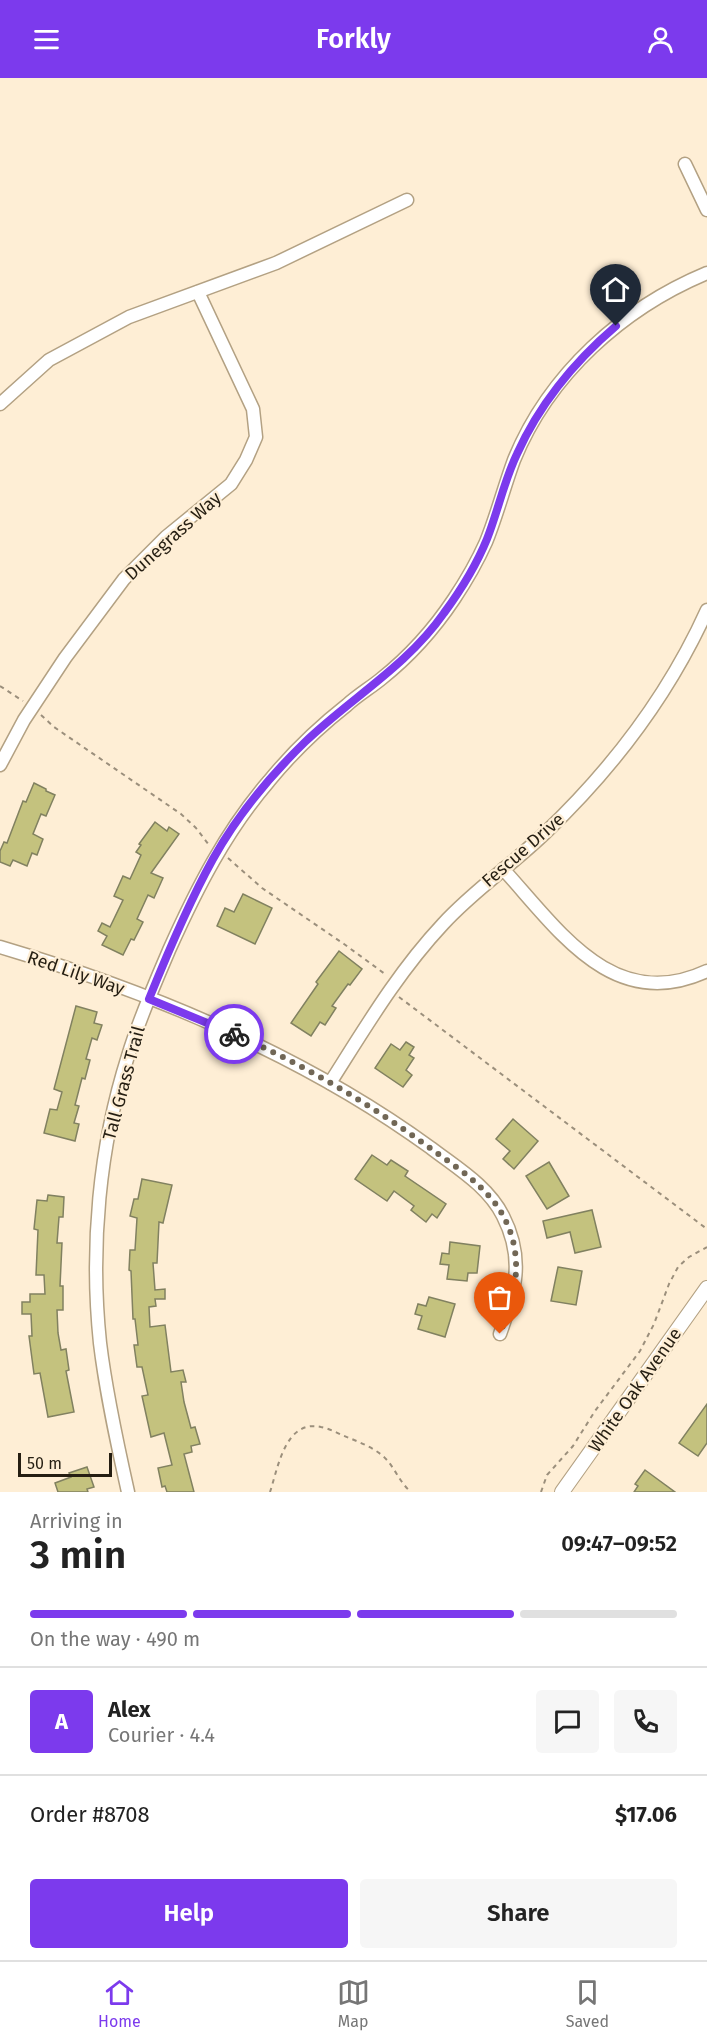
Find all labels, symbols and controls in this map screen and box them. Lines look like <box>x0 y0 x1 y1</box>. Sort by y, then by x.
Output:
icon: menu <box>30 23 63 56</box>
text: Forkly <box>316 23 391 55</box>
icon: person <box>644 23 677 56</box>
pin <box>590 264 641 326</box>
icon: home <box>599 273 632 306</box>
street label: Dunegrass Way <box>120 487 226 585</box>
street label: Fescue Drive <box>477 808 569 892</box>
street label: Red Lily Way <box>24 946 128 1000</box>
courier <box>204 1004 264 1064</box>
icon: bike <box>218 1018 251 1051</box>
street label: Tall Grass Trail <box>98 1024 150 1142</box>
pin <box>474 1272 525 1334</box>
icon: bag <box>483 1281 516 1314</box>
street label: White Oak Avenue <box>584 1323 686 1457</box>
scale bar <box>18 1450 112 1478</box>
text: 50 m <box>27 1454 62 1473</box>
text: Arriving in <box>30 1509 123 1533</box>
text: 09:47–09:52 <box>561 1530 677 1557</box>
text: 3 min <box>30 1532 126 1578</box>
text: On the way · 490 m <box>30 1627 200 1651</box>
button: chat <box>536 1690 599 1753</box>
button: phone <box>614 1690 677 1753</box>
text: Alex <box>108 1696 151 1723</box>
text: A <box>55 1708 68 1735</box>
text: Courier · 4.4 <box>108 1723 215 1747</box>
text: Order #8708 <box>30 1801 150 1828</box>
text: $17.06 <box>615 1801 677 1828</box>
button: Help <box>30 1879 348 1948</box>
button: Share <box>360 1879 677 1948</box>
tab: Home <box>98 1976 141 2031</box>
tab: Map <box>337 1976 370 2031</box>
tab: Saved <box>566 1976 609 2031</box>

